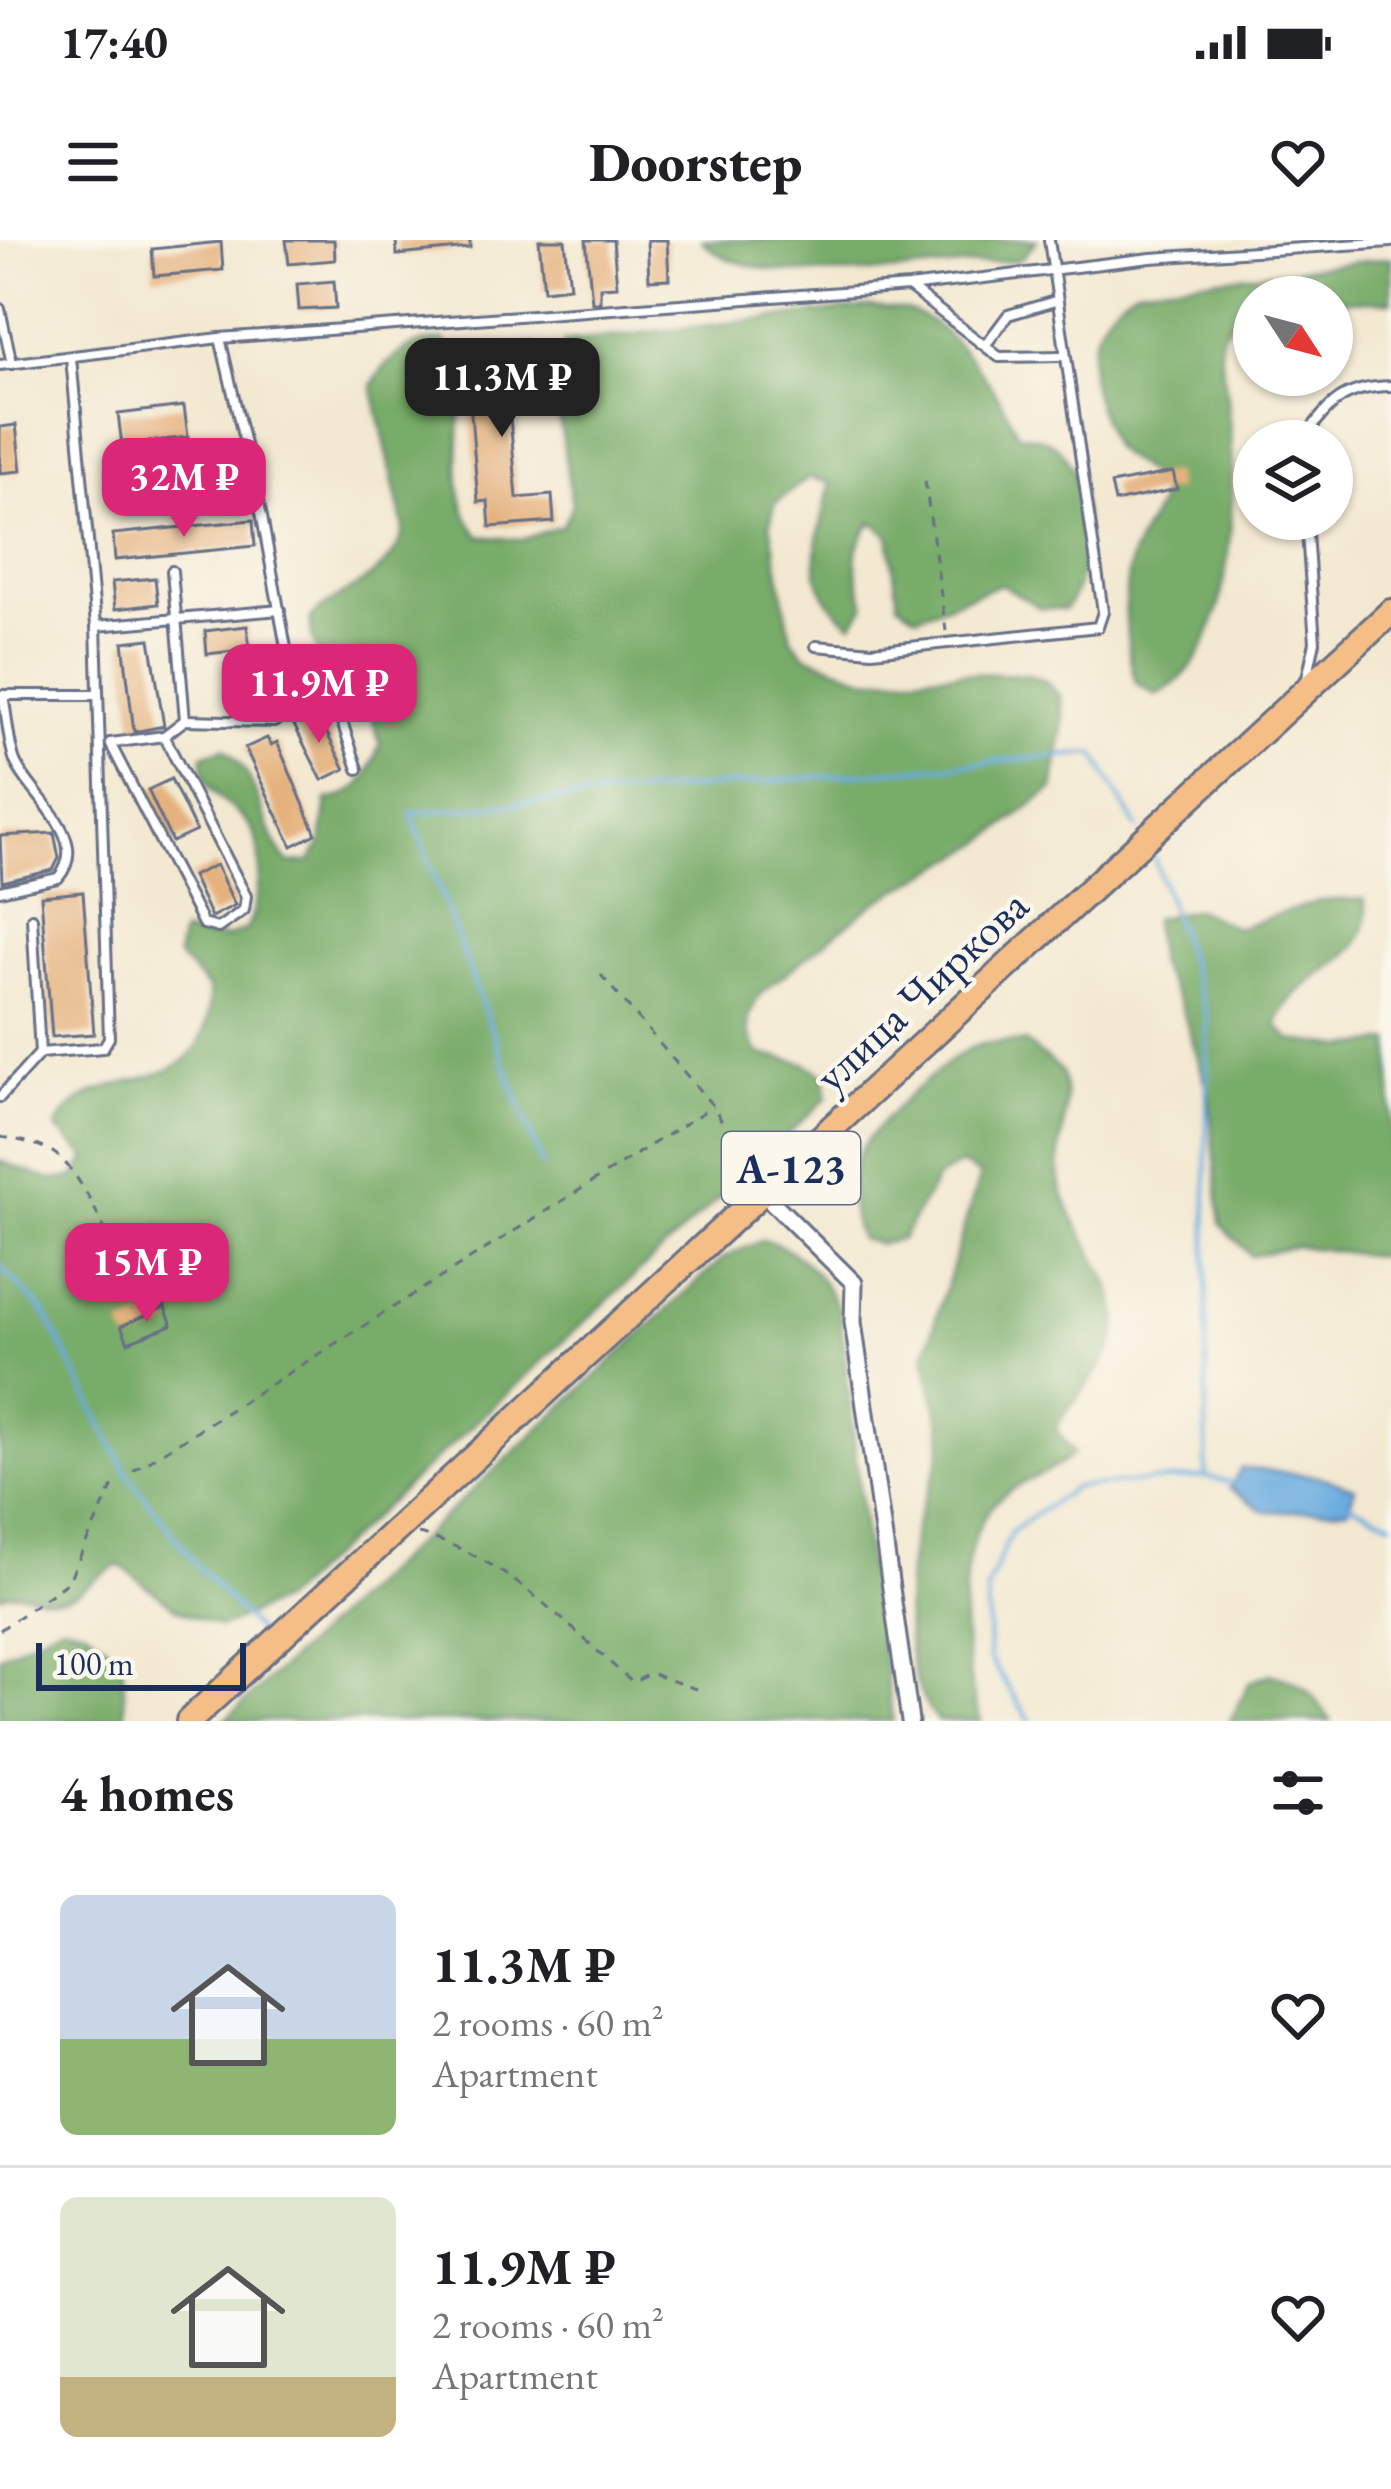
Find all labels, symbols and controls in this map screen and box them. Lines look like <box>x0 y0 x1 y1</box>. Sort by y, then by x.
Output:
text: 17:40 <box>60 13 168 71</box>
text: Doorstep <box>589 127 802 197</box>
icon: menu <box>60 129 126 195</box>
icon: heart <box>1265 129 1331 195</box>
north arrow <box>1233 276 1353 396</box>
map controls <box>1233 276 1353 540</box>
pin: 11.3M ₽ <box>391 338 613 440</box>
text: 11.3M ₽ <box>432 351 572 402</box>
button: layers <box>1233 420 1353 540</box>
pin: 32M ₽ <box>100 438 268 540</box>
text: 32M ₽ <box>129 451 239 502</box>
pin: 11.9M ₽ <box>208 644 430 746</box>
text: 11.9M ₽ <box>249 657 389 708</box>
street label: улица Чиркова <box>802 876 1040 1104</box>
road number: А-123 <box>722 1132 860 1204</box>
pin: 15M ₽ <box>63 1223 231 1325</box>
text: 15M ₽ <box>92 1236 202 1287</box>
scale bar <box>36 1637 246 1690</box>
text: 100 m <box>54 1642 134 1685</box>
text: 4 homes <box>60 1760 234 1826</box>
icon: filters <box>1265 1760 1331 1826</box>
text: 11.3M ₽ <box>432 1931 616 1997</box>
icon: home <box>156 1943 300 2087</box>
icon: heart <box>1265 1982 1331 2048</box>
text: 2 rooms · 60 m² <box>432 1997 664 2048</box>
text: Apartment <box>432 2048 598 2099</box>
text: 11.9M ₽ <box>432 2233 616 2299</box>
icon: home <box>156 2245 300 2389</box>
icon: heart <box>1265 2284 1331 2350</box>
text: 2 rooms · 60 m² <box>432 2299 664 2350</box>
text: Apartment <box>432 2350 598 2401</box>

